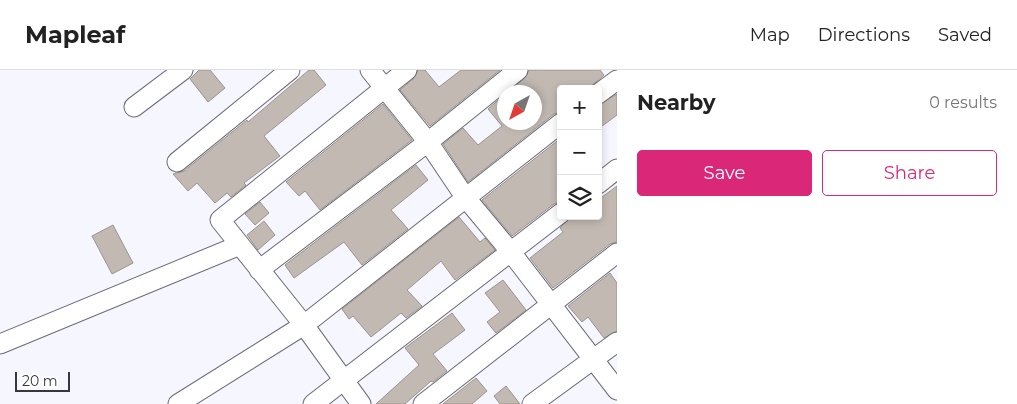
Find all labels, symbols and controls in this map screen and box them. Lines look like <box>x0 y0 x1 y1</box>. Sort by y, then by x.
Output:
text: Mapleaf <box>25 20 125 49</box>
text: Map <box>750 24 790 46</box>
text: Directions <box>818 24 910 46</box>
text: Saved <box>938 24 992 46</box>
north arrow <box>497 85 542 130</box>
map controls <box>557 85 602 220</box>
button: + <box>557 85 602 130</box>
text: Nearby <box>637 90 716 115</box>
text: 0 results <box>929 93 997 112</box>
button: − <box>557 130 602 175</box>
button: Save <box>637 150 812 196</box>
button: Share <box>822 150 997 196</box>
button: layers <box>557 175 602 220</box>
scale bar <box>15 369 70 392</box>
text: 20 m <box>22 372 58 390</box>

